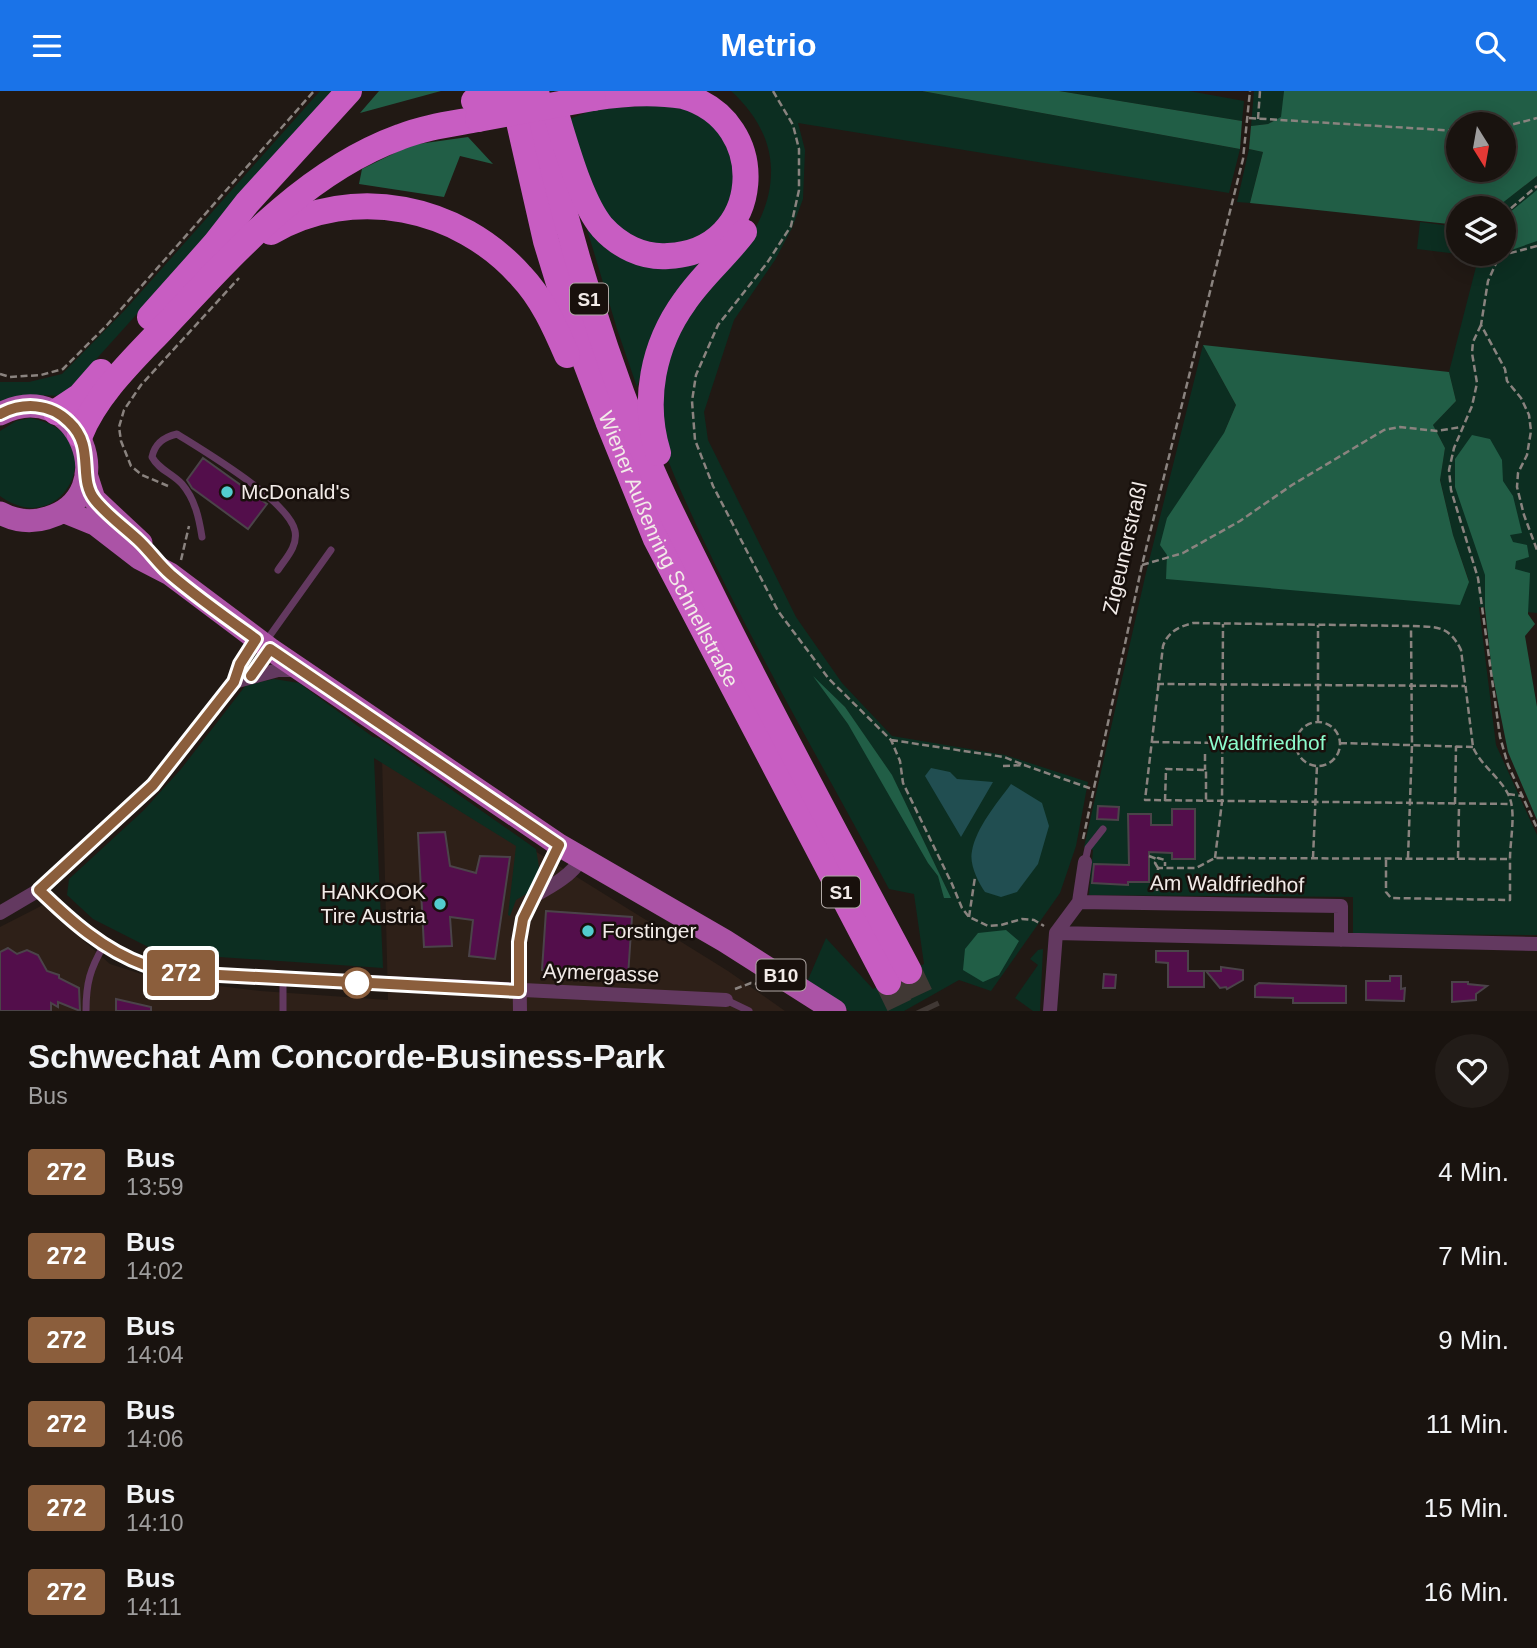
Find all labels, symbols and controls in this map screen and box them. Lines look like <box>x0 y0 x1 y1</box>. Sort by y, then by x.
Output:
icon: menu <box>28 27 66 65</box>
text: Metrio <box>721 27 817 63</box>
icon: search <box>1471 27 1509 65</box>
north arrow <box>1446 112 1516 182</box>
map controls <box>1446 112 1516 266</box>
button: layers <box>1446 196 1516 266</box>
road number: S1 <box>570 283 608 315</box>
street label: Wiener Außenring Schnellstraße <box>594 408 743 691</box>
street label: Zigeunerstraßl <box>1098 479 1151 616</box>
place label: McDonald's <box>241 480 350 503</box>
marker: McDonald's <box>219 484 235 500</box>
park label: Waldfriedhof <box>1208 731 1326 754</box>
street label: Am Waldfriedhof <box>1150 871 1305 896</box>
road number: S1 <box>822 877 860 907</box>
place label: HANKOOK Tire Austria <box>321 880 426 927</box>
marker: HANKOOK Tire Austria <box>432 896 448 912</box>
place label: Forstinger <box>602 919 697 942</box>
marker: Forstinger <box>580 923 596 939</box>
line badge: 272 <box>141 950 221 996</box>
text: 272 <box>161 959 201 986</box>
street label: Aymergasse <box>542 959 660 986</box>
road number: B10 <box>756 960 806 991</box>
unlabelled marker <box>342 968 372 998</box>
button: heart <box>1435 1034 1509 1108</box>
text: Schwechat Am Concorde-Business-Park <box>28 1038 665 1075</box>
text: Bus <box>28 1083 68 1109</box>
text: Bus <box>126 1143 175 1173</box>
text: 4 Min. <box>1438 1157 1509 1187</box>
text: 272 <box>46 1158 87 1185</box>
text: 13:59 <box>126 1174 184 1200</box>
text: Bus <box>126 1227 175 1257</box>
text: 7 Min. <box>1438 1241 1509 1271</box>
text: 272 <box>46 1242 87 1269</box>
text: 14:02 <box>126 1258 184 1284</box>
text: Bus <box>126 1311 175 1341</box>
text: 9 Min. <box>1438 1325 1509 1355</box>
text: 272 <box>46 1326 87 1353</box>
text: 14:04 <box>126 1342 184 1368</box>
text: Bus <box>126 1395 175 1425</box>
text: 11 Min. <box>1426 1409 1509 1439</box>
text: 272 <box>46 1410 87 1437</box>
text: 14:06 <box>126 1426 184 1452</box>
text: Bus <box>126 1479 175 1509</box>
text: 15 Min. <box>1424 1493 1509 1523</box>
text: 272 <box>46 1494 87 1521</box>
text: 14:10 <box>126 1510 184 1536</box>
text: Bus <box>126 1563 175 1593</box>
text: 16 Min. <box>1424 1577 1509 1607</box>
text: 272 <box>46 1578 87 1605</box>
text: 14:11 <box>126 1594 182 1620</box>

